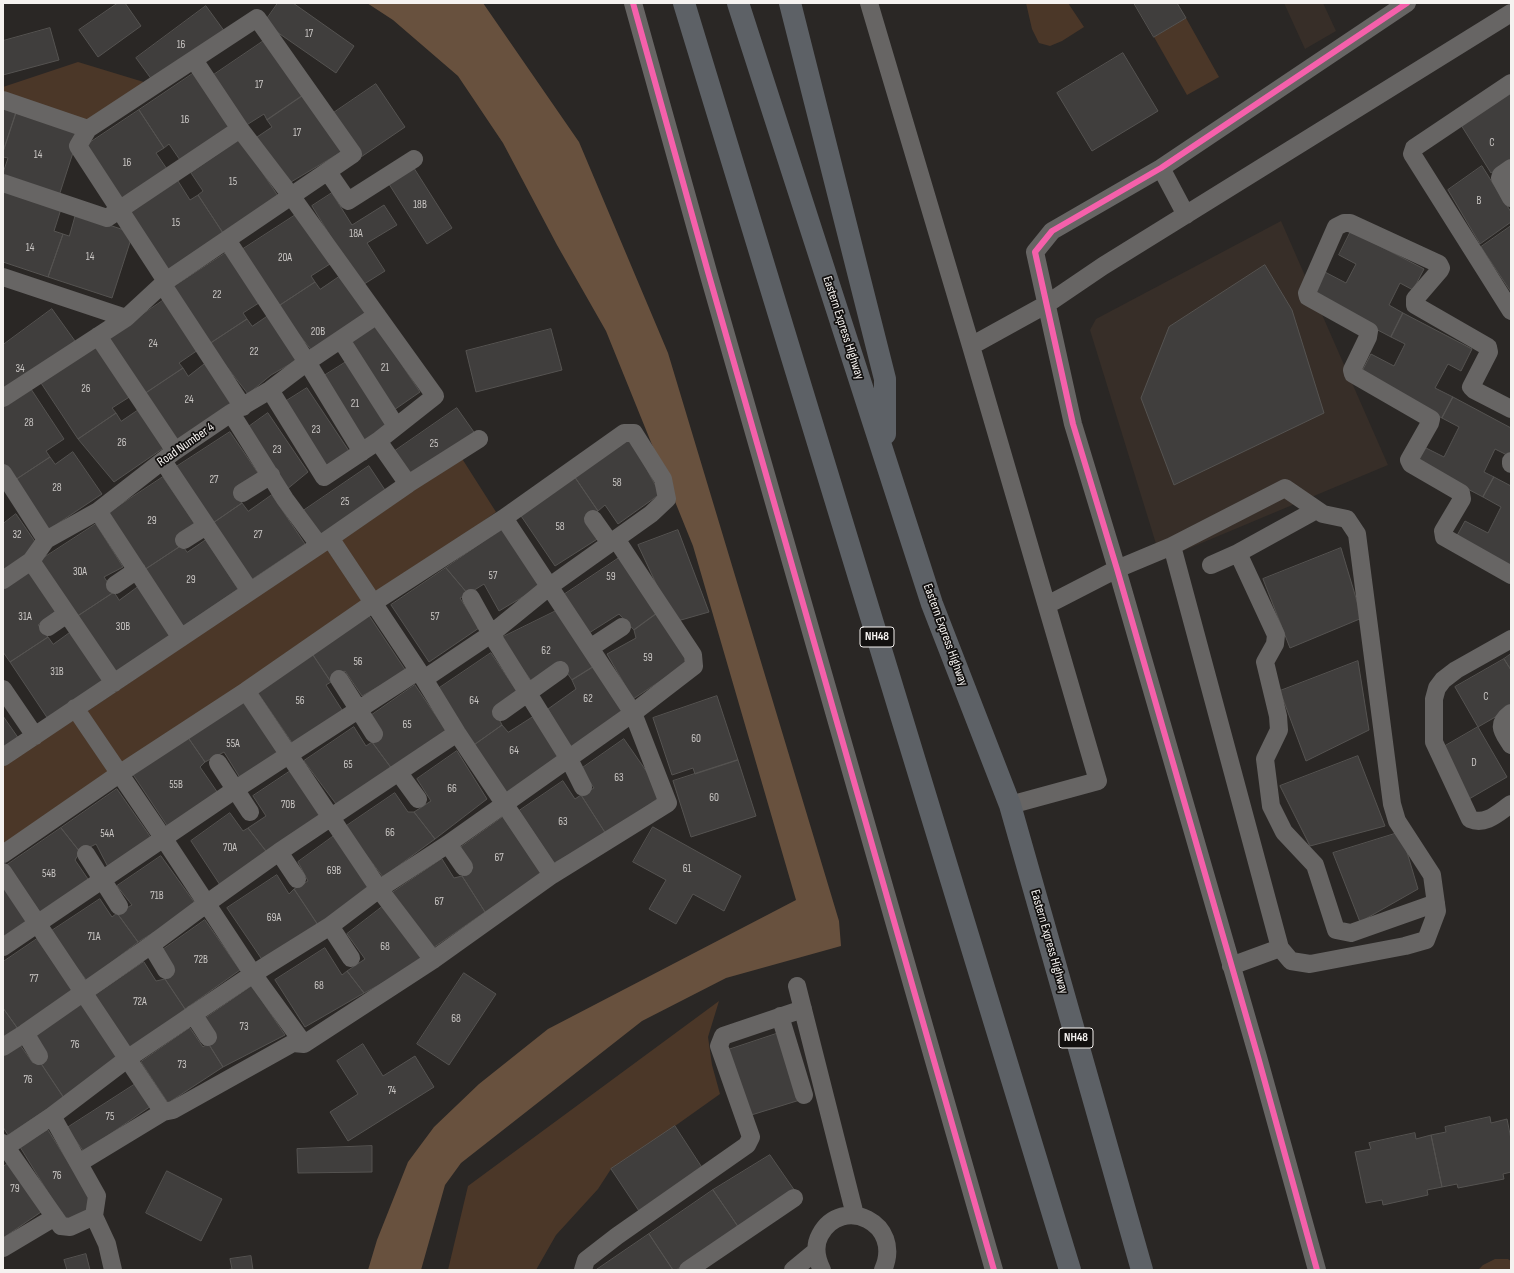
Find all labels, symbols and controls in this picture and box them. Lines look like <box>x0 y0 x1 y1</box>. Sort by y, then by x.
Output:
house number: 17 <box>305 27 313 41</box>
house number: 16 <box>177 38 185 52</box>
house number: 17 <box>255 78 263 92</box>
house number: 16 <box>181 113 189 127</box>
house number: 17 <box>293 126 301 140</box>
house number: C <box>1489 136 1495 150</box>
house number: 14 <box>34 148 42 162</box>
house number: 16 <box>123 156 131 170</box>
house number: 15 <box>229 175 237 189</box>
house number: B <box>1477 194 1481 208</box>
house number: 18B <box>413 198 427 212</box>
house number: 15 <box>172 216 180 230</box>
house number: 18A <box>349 227 363 241</box>
house number: 14 <box>26 241 34 255</box>
house number: 14 <box>86 250 94 264</box>
house number: 20A <box>278 251 292 265</box>
street label: Eastern Express Highway <box>819 274 867 382</box>
house number: 22 <box>212 288 222 302</box>
house number: 20B <box>311 325 325 339</box>
house number: 24 <box>148 337 158 351</box>
house number: 22 <box>249 345 259 359</box>
house number: 21 <box>381 361 389 375</box>
house number: 34 <box>15 362 25 376</box>
house number: 26 <box>81 382 91 396</box>
house number: 24 <box>184 393 194 407</box>
house number: 21 <box>351 397 359 411</box>
house number: 28 <box>24 416 34 430</box>
street label: Road Number 4 <box>154 420 218 470</box>
house number: 23 <box>311 423 321 437</box>
house number: 26 <box>117 436 127 450</box>
house number: 25 <box>430 437 438 451</box>
house number: 23 <box>272 443 282 457</box>
house number: 27 <box>210 473 218 487</box>
house number: 58 <box>612 476 622 490</box>
house number: 28 <box>52 481 62 495</box>
house number: 25 <box>341 495 349 509</box>
house number: 29 <box>147 514 157 528</box>
house number: 58 <box>555 520 565 534</box>
house number: 32 <box>12 528 22 542</box>
house number: 27 <box>254 528 262 542</box>
house number: 30A <box>73 565 87 579</box>
house number: 57 <box>489 569 497 583</box>
house number: 59 <box>606 570 616 584</box>
house number: 29 <box>186 573 196 587</box>
street label: Eastern Express Highway <box>919 582 971 688</box>
house number: 31A <box>18 610 32 624</box>
house number: 57 <box>431 610 439 624</box>
house number: 30B <box>116 620 130 634</box>
road number: NH48 <box>860 627 894 647</box>
house number: 62 <box>541 644 551 658</box>
house number: 59 <box>643 651 653 665</box>
house number: 56 <box>353 655 363 669</box>
house number: 31B <box>50 665 64 679</box>
house number: C <box>1483 690 1489 704</box>
house number: 62 <box>583 692 593 706</box>
house number: 56 <box>295 694 305 708</box>
house number: 64 <box>469 694 479 708</box>
house number: 65 <box>402 718 412 732</box>
house number: 60 <box>691 732 701 746</box>
house number: 55A <box>226 737 240 751</box>
house number: 64 <box>509 744 519 758</box>
house number: D <box>1471 756 1477 770</box>
house number: 65 <box>343 758 353 772</box>
house number: 63 <box>614 771 624 785</box>
house number: 55B <box>169 778 183 792</box>
house number: 66 <box>447 782 457 796</box>
house number: 60 <box>709 791 719 805</box>
house number: 70B <box>281 798 295 812</box>
house number: 63 <box>558 815 568 829</box>
house number: 66 <box>385 826 395 840</box>
house number: 54A <box>100 827 114 841</box>
house number: 70A <box>223 841 237 855</box>
house number: 67 <box>494 851 504 865</box>
house number: 61 <box>683 862 691 876</box>
house number: 69B <box>327 864 341 878</box>
house number: 54B <box>42 867 56 881</box>
street label: Eastern Express Highway <box>1027 888 1071 996</box>
house number: 71B <box>150 889 164 903</box>
house number: 67 <box>434 895 444 909</box>
house number: 69A <box>267 911 281 925</box>
house number: 71A <box>87 930 101 944</box>
house number: 68 <box>380 940 390 954</box>
house number: 72B <box>194 953 208 967</box>
house number: 77 <box>30 972 38 986</box>
house number: 68 <box>314 979 324 993</box>
house number: 72A <box>133 995 147 1009</box>
house number: 68 <box>451 1012 461 1026</box>
house number: 73 <box>239 1020 249 1034</box>
road number: NH48 <box>1059 1028 1093 1048</box>
house number: 76 <box>70 1038 80 1052</box>
house number: 73 <box>177 1058 187 1072</box>
house number: 76 <box>23 1073 33 1087</box>
house number: 74 <box>388 1084 396 1098</box>
house number: 75 <box>106 1110 114 1124</box>
house number: 76 <box>52 1169 62 1183</box>
house number: 79 <box>10 1182 20 1196</box>

